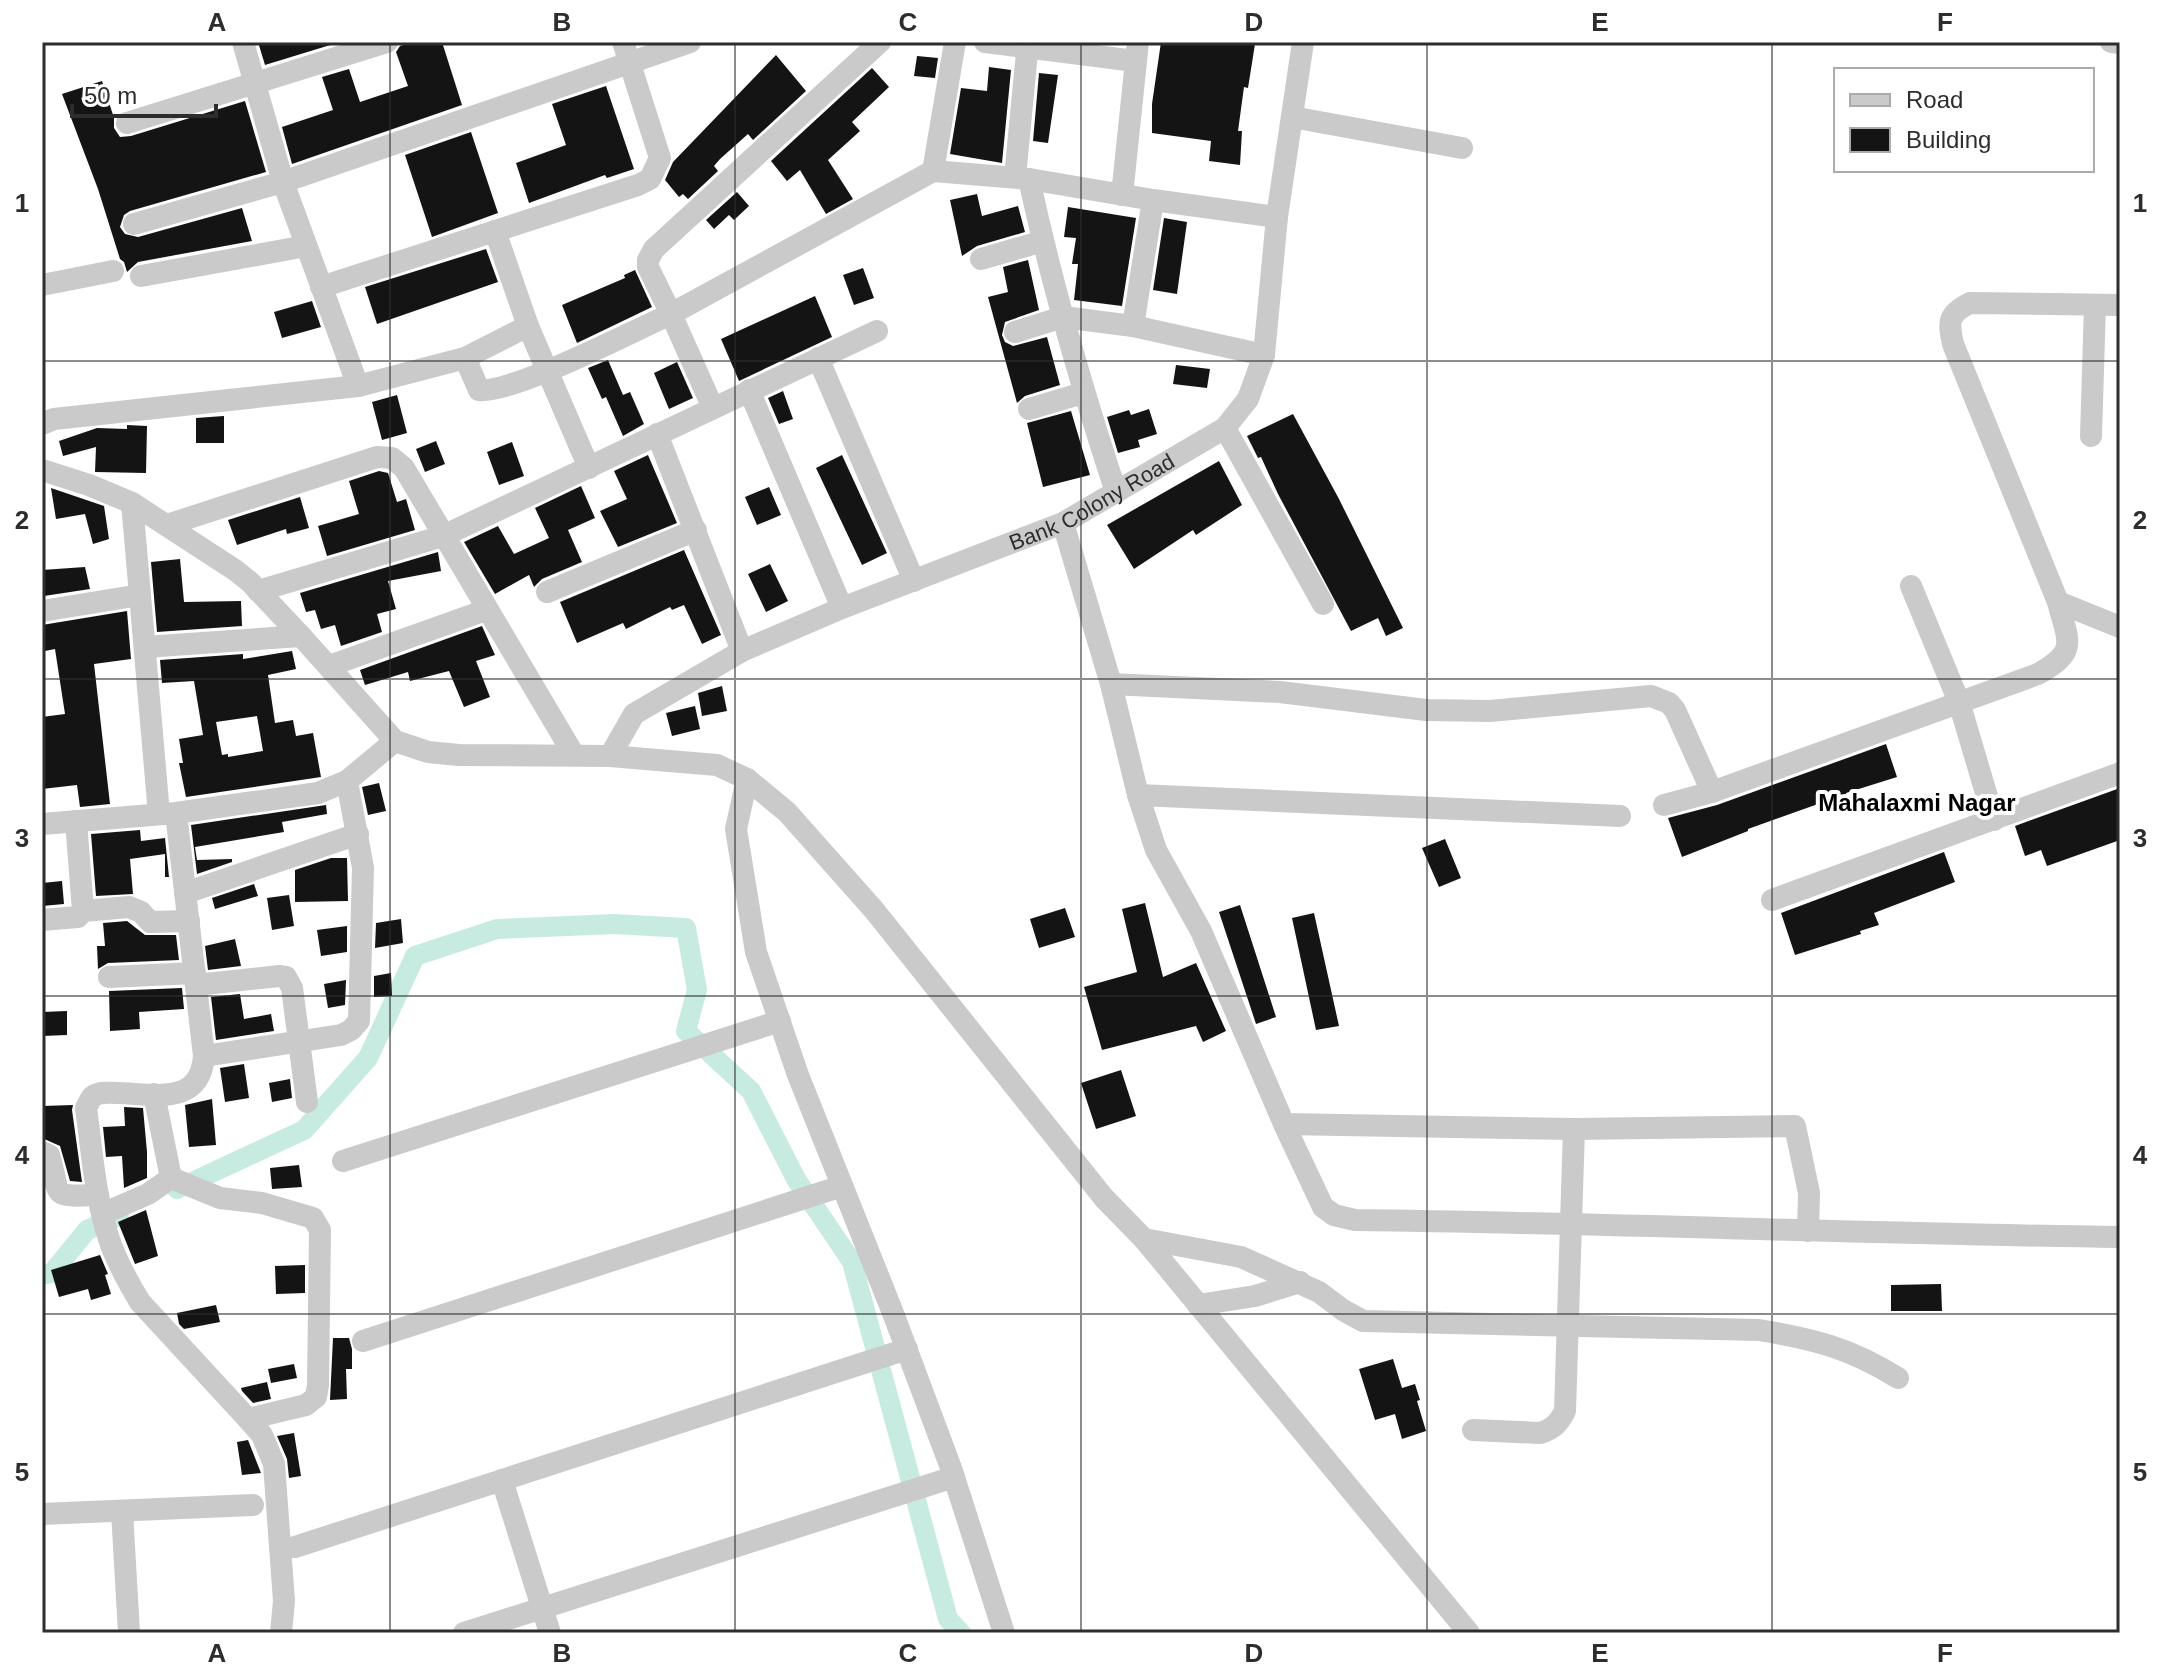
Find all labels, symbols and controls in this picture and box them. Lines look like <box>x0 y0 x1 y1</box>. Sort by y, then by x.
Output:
text: A <box>208 7 227 37</box>
text: B <box>553 7 571 37</box>
text: C <box>899 7 918 37</box>
text: D <box>1245 7 1263 37</box>
text: E <box>1591 7 1609 37</box>
text: F <box>1937 7 1953 37</box>
scale bar <box>72 68 216 118</box>
legend <box>1834 68 2094 172</box>
text: 50 m <box>84 82 137 109</box>
text: Road <box>1906 86 1963 113</box>
text: Building <box>1906 126 1991 153</box>
text: 1 <box>15 188 29 218</box>
text: 1 <box>2133 188 2147 218</box>
street label: Bank Colony Road <box>1005 448 1179 555</box>
text: 2 <box>15 505 29 535</box>
text: 2 <box>2133 505 2147 535</box>
district label: Mahalaxmi Nagar <box>1818 789 2016 816</box>
text: 3 <box>15 823 29 853</box>
text: 3 <box>2133 823 2147 853</box>
text: 4 <box>15 1140 30 1170</box>
text: 4 <box>2133 1140 2148 1170</box>
text: 5 <box>15 1457 29 1487</box>
text: 5 <box>2133 1457 2147 1487</box>
text: A <box>208 1638 227 1668</box>
text: B <box>553 1638 571 1668</box>
text: C <box>899 1638 918 1668</box>
text: D <box>1245 1638 1263 1668</box>
text: E <box>1591 1638 1609 1668</box>
text: F <box>1937 1638 1953 1668</box>

